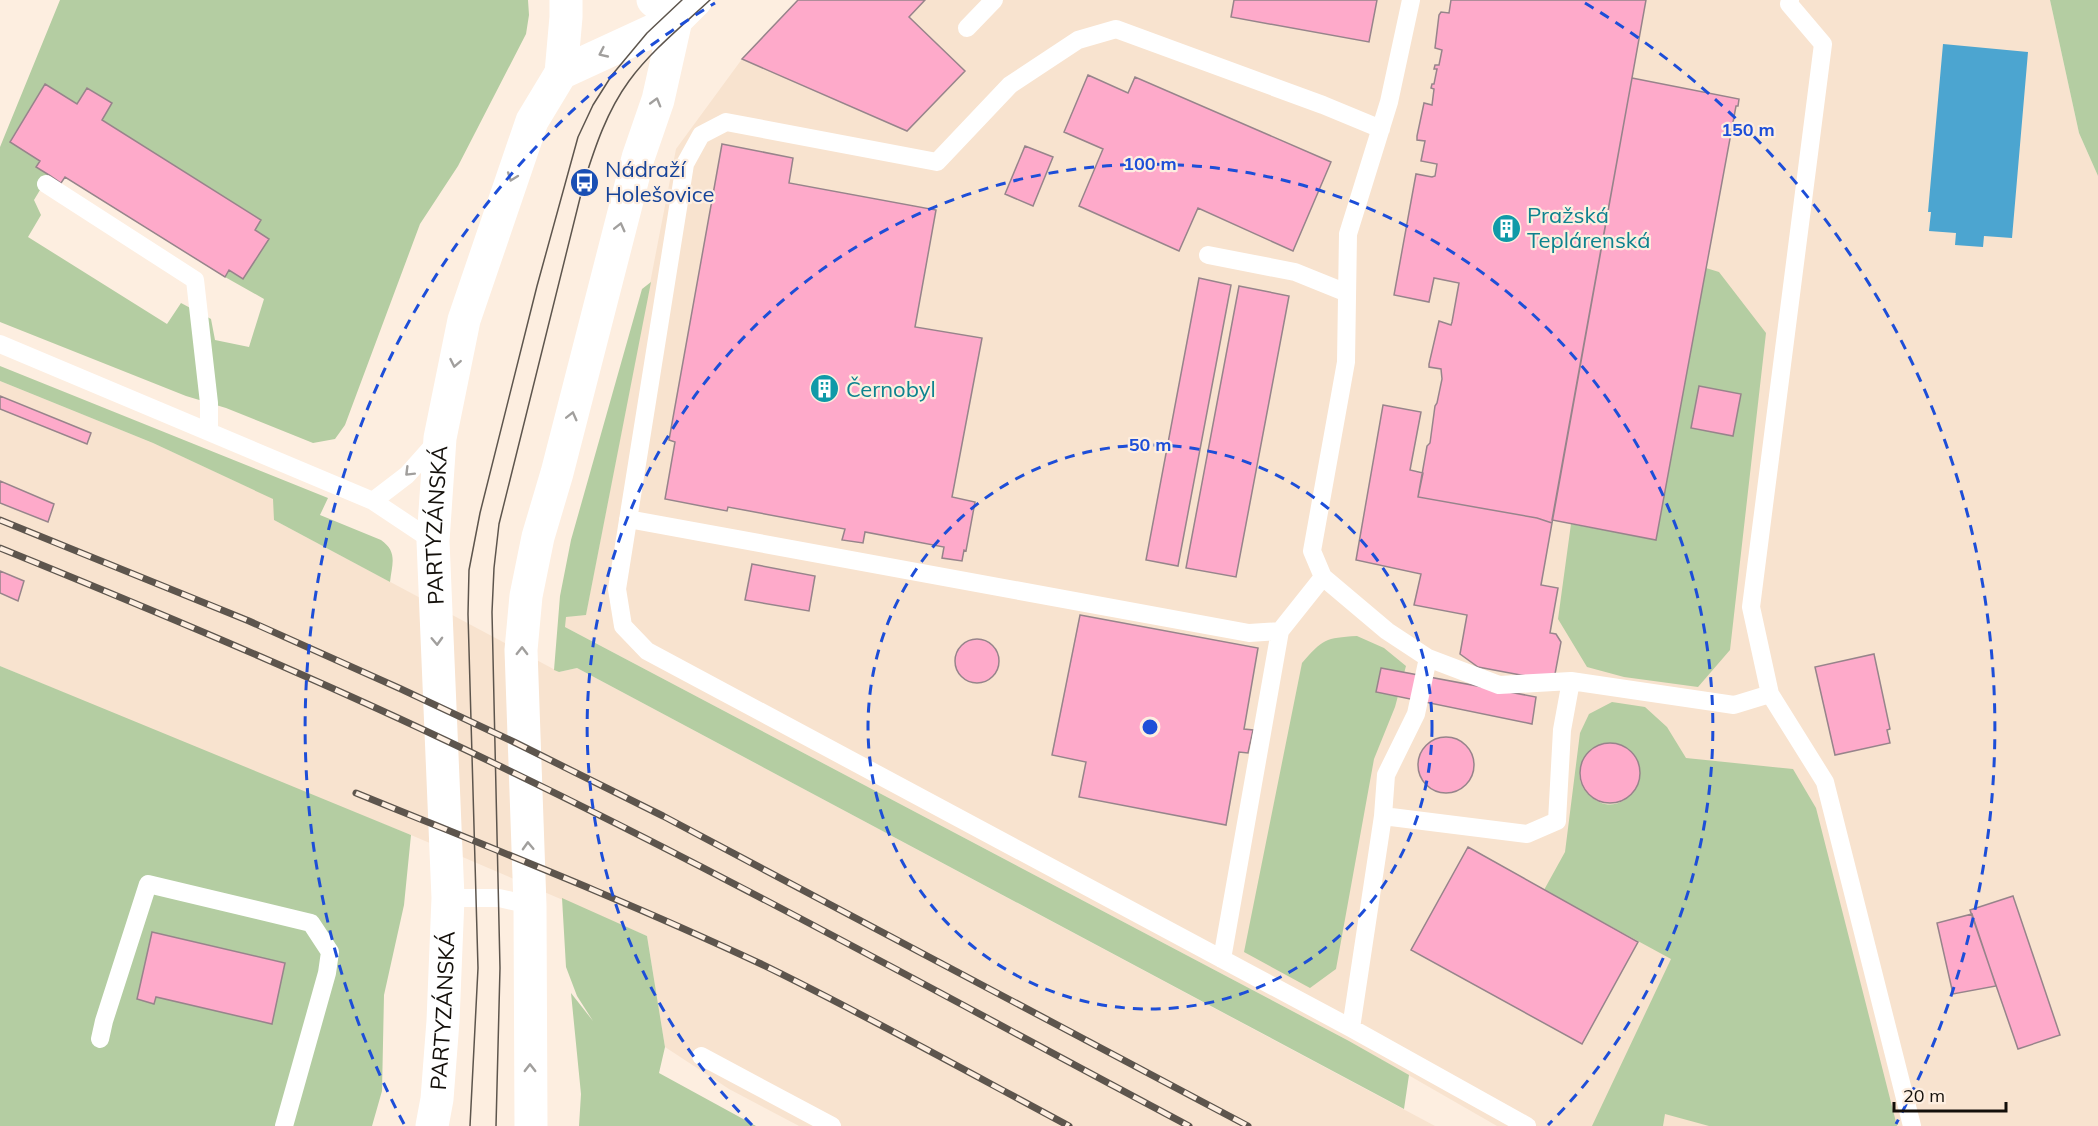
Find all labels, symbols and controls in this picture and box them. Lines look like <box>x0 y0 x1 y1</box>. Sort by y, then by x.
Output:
one-way arrow <box>599 46 610 58</box>
one-way arrow <box>649 97 662 107</box>
text: 150 m <box>1721 118 1775 141</box>
text: 100 m <box>1123 152 1177 175</box>
place label: Nádraží Holešovice <box>605 155 715 208</box>
bus stop icon: Nádraží Holešovice <box>568 166 600 198</box>
one-way arrow <box>507 171 520 181</box>
place label: Pražská Teplárenská <box>1527 201 1650 254</box>
building icon: Pražská Teplárenská <box>1490 212 1522 244</box>
one-way arrow <box>613 222 626 232</box>
one-way arrow <box>449 357 462 367</box>
building icon: Černobyl <box>809 373 841 405</box>
place label: Černobyl <box>846 375 936 403</box>
one-way arrow <box>565 411 577 422</box>
text: 50 m <box>1129 433 1171 456</box>
street label: PARTYZÁNSKÁ <box>419 445 453 605</box>
one-way arrow <box>405 464 416 475</box>
one-way arrow <box>431 636 444 645</box>
one-way arrow <box>516 647 528 656</box>
centre of rings <box>1140 717 1160 737</box>
one-way arrow <box>521 842 534 851</box>
street label: PARTYZÁNSKÁ <box>424 931 461 1091</box>
one-way arrow <box>524 1063 537 1072</box>
scale bar <box>1894 1075 2006 1113</box>
text: 20 m <box>1903 1084 1945 1107</box>

